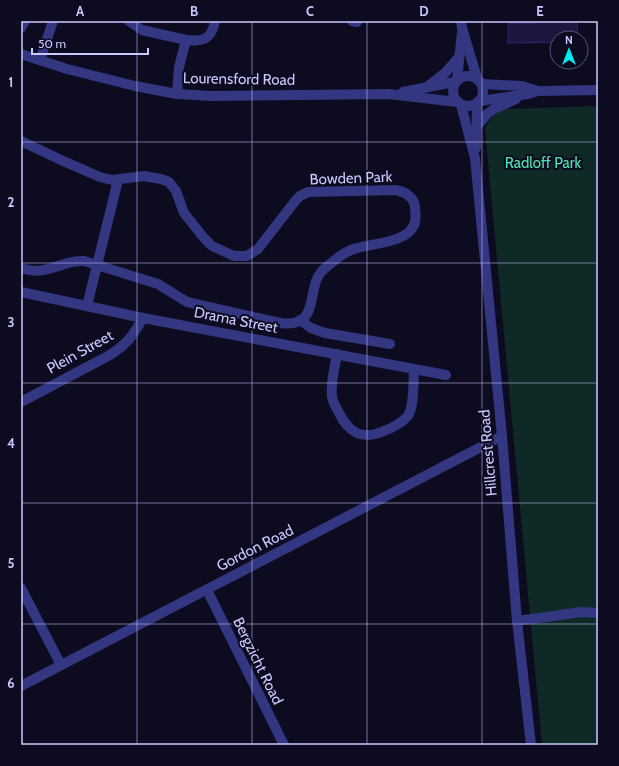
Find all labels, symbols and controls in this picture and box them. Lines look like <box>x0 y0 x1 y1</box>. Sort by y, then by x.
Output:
text: A <box>76 3 85 19</box>
text: B <box>190 3 198 19</box>
text: C <box>306 3 314 19</box>
text: D <box>419 3 429 19</box>
text: E <box>536 3 544 19</box>
scale bar <box>32 30 148 56</box>
north arrow <box>549 30 589 70</box>
text: N <box>565 33 573 47</box>
text: 50 m <box>38 36 66 51</box>
street label: Lourensford Road <box>183 69 295 89</box>
text: 1 <box>9 74 13 90</box>
park label: Radloff Park <box>505 154 582 172</box>
street label: Bowden Park <box>309 168 393 188</box>
text: 2 <box>8 194 15 210</box>
street label: Drama Street <box>193 303 279 337</box>
text: 3 <box>7 314 15 330</box>
street label: Plein Street <box>44 326 116 378</box>
street label: Hillcrest Road <box>475 409 501 497</box>
text: 4 <box>7 435 15 451</box>
street label: Gordon Road <box>214 521 296 575</box>
text: 5 <box>8 555 15 571</box>
street label: Bergzicht Road <box>229 614 287 708</box>
text: 6 <box>7 675 15 691</box>

